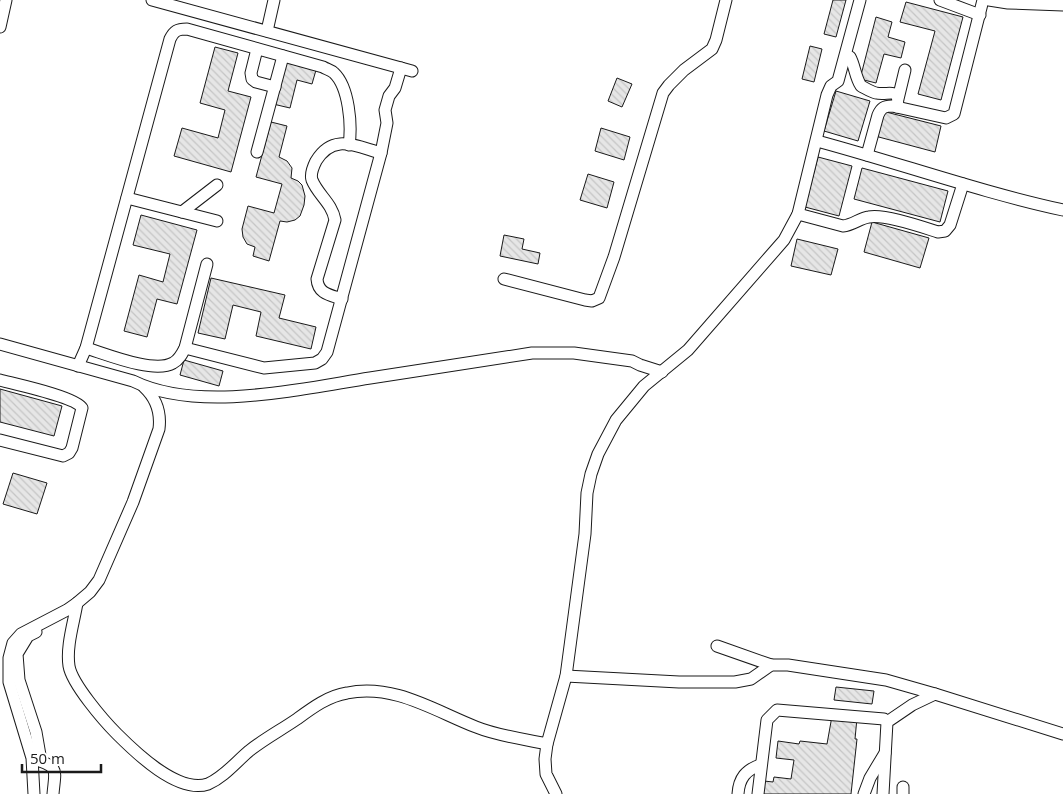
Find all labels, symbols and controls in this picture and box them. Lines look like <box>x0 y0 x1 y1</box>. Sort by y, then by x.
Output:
scale bar <box>22 742 101 774</box>
text: 50 m <box>30 748 65 768</box>

